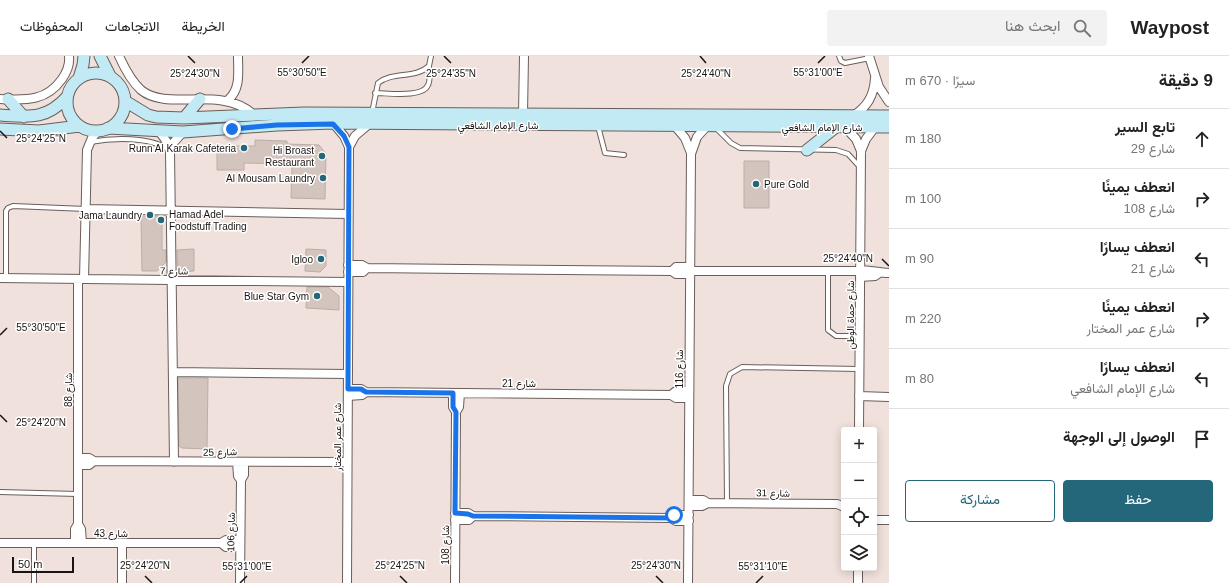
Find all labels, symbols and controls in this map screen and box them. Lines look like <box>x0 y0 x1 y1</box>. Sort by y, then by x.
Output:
search box <box>827 10 1107 46</box>
text: ابحث هنا <box>1005 17 1061 34</box>
icon: search <box>1071 17 1093 39</box>
text: Waypost <box>1131 17 1209 38</box>
text: المحفوظات <box>20 18 83 34</box>
text: الاتجاهات <box>105 18 159 34</box>
text: الخريطة <box>181 18 225 34</box>
text: 55°30'50"E <box>277 67 327 78</box>
text: 55°31'00"E <box>793 67 843 78</box>
text: 25°24'30"N <box>170 68 220 79</box>
text: 25°24'35"N <box>426 68 476 79</box>
text: 25°24'40"N <box>681 68 731 79</box>
text: 9 دقيقة <box>1159 71 1213 90</box>
text: سيرًا · 670 m <box>905 73 975 88</box>
text: تابع السير <box>1115 118 1175 135</box>
route end <box>223 120 241 138</box>
street label: شارع الإمام الشافعي <box>458 120 538 134</box>
street label: شارع الإمام الشافعي <box>782 122 862 136</box>
icon: ahead <box>1191 128 1213 150</box>
text: 180 m <box>905 131 941 146</box>
text: 25°24'25"N <box>16 133 66 144</box>
text: شارع 29 <box>1131 141 1175 156</box>
place label: Runn Al Karak Cafeteria <box>129 143 236 154</box>
marker: Runn Al Karak Cafeteria <box>239 143 249 153</box>
place label: Hi Broast Restaurant <box>265 145 314 168</box>
marker: Hi Broast Restaurant <box>317 151 327 161</box>
place label: Al Mousam Laundry <box>226 173 315 184</box>
marker: Al Mousam Laundry <box>318 173 328 183</box>
text: انعطف يمينًا <box>1102 178 1175 195</box>
marker: Pure Gold <box>751 179 761 189</box>
place label: Pure Gold <box>764 179 809 190</box>
icon: right <box>1191 188 1213 210</box>
text: 100 m <box>905 191 941 206</box>
text: شارع 108 <box>1124 201 1175 216</box>
place label: Hamad Adel Foodstuff Trading <box>169 209 247 232</box>
place label: Jama Laundry <box>79 210 142 221</box>
marker: Jama Laundry <box>145 210 155 220</box>
marker: Hamad Adel Foodstuff Trading <box>156 215 166 225</box>
text: انعطف يسارًا <box>1100 238 1175 255</box>
icon: left <box>1191 248 1213 270</box>
text: 90 m <box>905 251 934 266</box>
text: 25°24'40"N <box>823 253 873 264</box>
place label: Igloo <box>291 254 313 265</box>
marker: Igloo <box>316 254 326 264</box>
text: شارع 21 <box>1131 261 1175 276</box>
street label: شارع 7 <box>160 265 188 278</box>
street label: شارع حماة الوطن <box>845 281 857 349</box>
place label: Blue Star Gym <box>244 291 309 302</box>
marker: Blue Star Gym <box>312 291 322 301</box>
text: انعطف يمينًا <box>1102 298 1175 315</box>
icon: right <box>1191 308 1213 330</box>
text: 220 m <box>905 311 941 326</box>
text: شارع عمر المختار <box>1086 321 1175 336</box>
text: 55°30'50"E <box>16 322 66 333</box>
street label: شارع 116 <box>674 349 686 388</box>
text: انعطف يسارًا <box>1100 358 1175 375</box>
icon: left <box>1191 368 1213 390</box>
text: 80 m <box>905 371 934 386</box>
street label: شارع 88 <box>63 373 75 407</box>
street label: شارع 21 <box>502 378 536 390</box>
text: شارع الإمام الشافعي <box>1070 381 1175 396</box>
street label: شارع عمر المختار <box>332 403 344 472</box>
text: 25°24'20"N <box>16 417 66 428</box>
map controls <box>841 427 877 571</box>
button: + <box>841 427 877 463</box>
text: الوصول إلى الوجهة <box>1063 428 1175 445</box>
icon: arrive <box>1191 428 1213 450</box>
street label: شارع 25 <box>203 446 237 459</box>
button: − <box>841 463 877 499</box>
button: مشاركة <box>905 480 1055 522</box>
button: حفظ <box>1063 480 1213 522</box>
street label: شارع 31 <box>756 487 790 500</box>
button: locate <box>841 499 877 535</box>
route start <box>665 506 683 524</box>
street label: شارع 106 <box>225 512 238 552</box>
street label: شارع 108 <box>440 525 452 565</box>
street label: شارع 43 <box>94 528 128 540</box>
button: layers <box>841 535 877 571</box>
scale bar <box>12 555 74 574</box>
text: 50 m <box>18 558 42 570</box>
text: 25°24'20"N <box>120 560 170 571</box>
text: 25°24'25"N <box>375 560 425 571</box>
text: 25°24'30"N <box>631 560 681 571</box>
text: 55°31'00"E <box>222 561 272 572</box>
text: 55°31'10"E <box>738 561 788 572</box>

